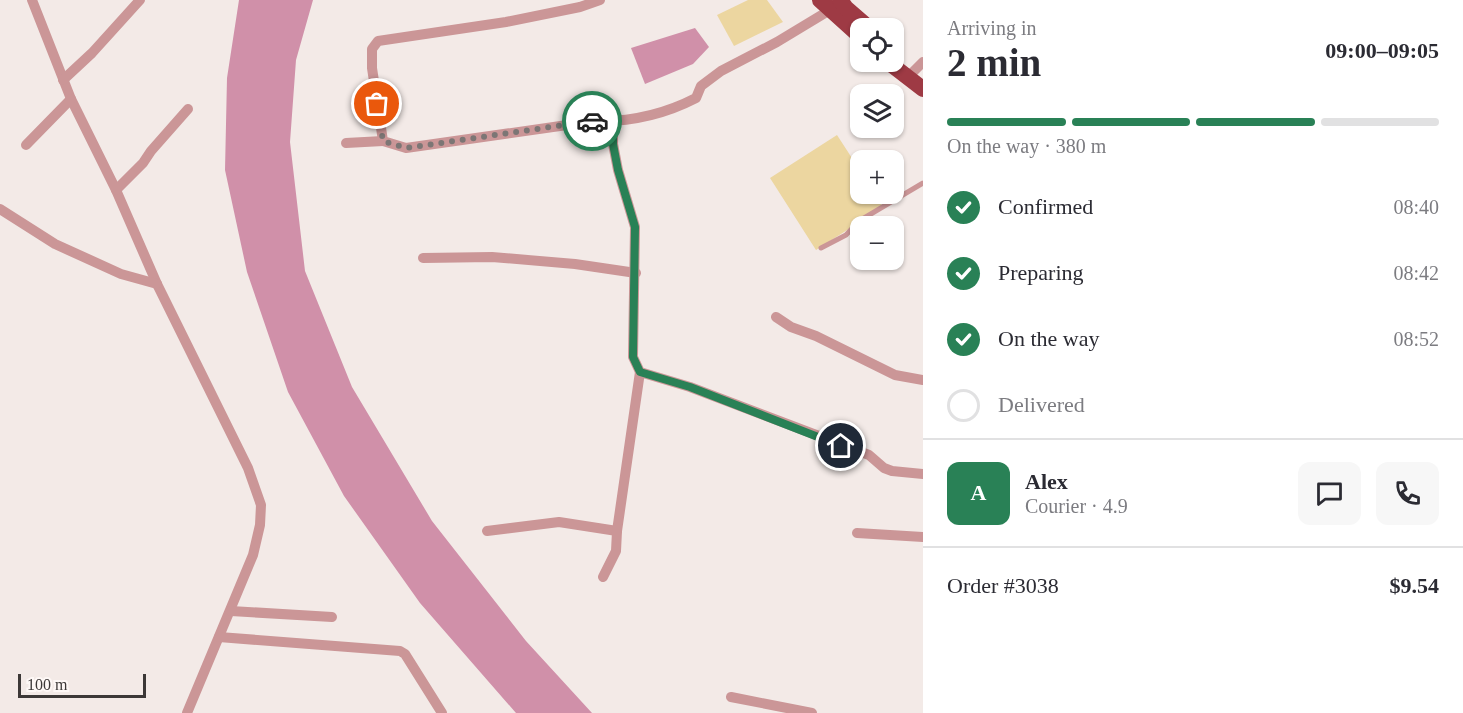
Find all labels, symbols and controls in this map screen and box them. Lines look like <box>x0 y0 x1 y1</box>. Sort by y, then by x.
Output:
text: Arriving in <box>947 17 1036 39</box>
map controls <box>850 18 904 270</box>
button: locate <box>850 18 904 72</box>
text: 09:00–09:05 <box>1325 38 1439 63</box>
text: 2 min <box>947 41 1041 84</box>
pin <box>351 78 402 129</box>
button: layers <box>850 84 904 138</box>
icon: bag <box>360 87 393 120</box>
courier <box>562 91 622 151</box>
icon: car <box>576 105 609 138</box>
text: On the way · 380 m <box>947 135 1106 157</box>
button: + <box>850 150 904 204</box>
icon: check <box>947 191 980 224</box>
text: Confirmed <box>998 194 1093 219</box>
text: 08:40 <box>1393 196 1439 218</box>
button: − <box>850 216 904 270</box>
icon: check <box>947 257 980 290</box>
text: Preparing <box>998 260 1084 285</box>
text: 08:42 <box>1393 262 1439 284</box>
icon: check <box>947 323 980 356</box>
text: On the way <box>998 326 1099 351</box>
text: 08:52 <box>1393 328 1439 350</box>
text: Delivered <box>998 392 1085 417</box>
pin <box>815 420 866 471</box>
icon: home <box>824 429 857 462</box>
button: chat <box>1298 462 1361 525</box>
button: phone <box>1376 462 1439 525</box>
text: Alex <box>1025 469 1068 494</box>
text: A <box>971 480 986 505</box>
text: Courier · 4.9 <box>1025 495 1128 517</box>
text: Order #3038 <box>947 573 1059 598</box>
text: $9.54 <box>1390 573 1439 598</box>
scale bar <box>18 671 146 698</box>
text: 100 m <box>27 676 67 693</box>

